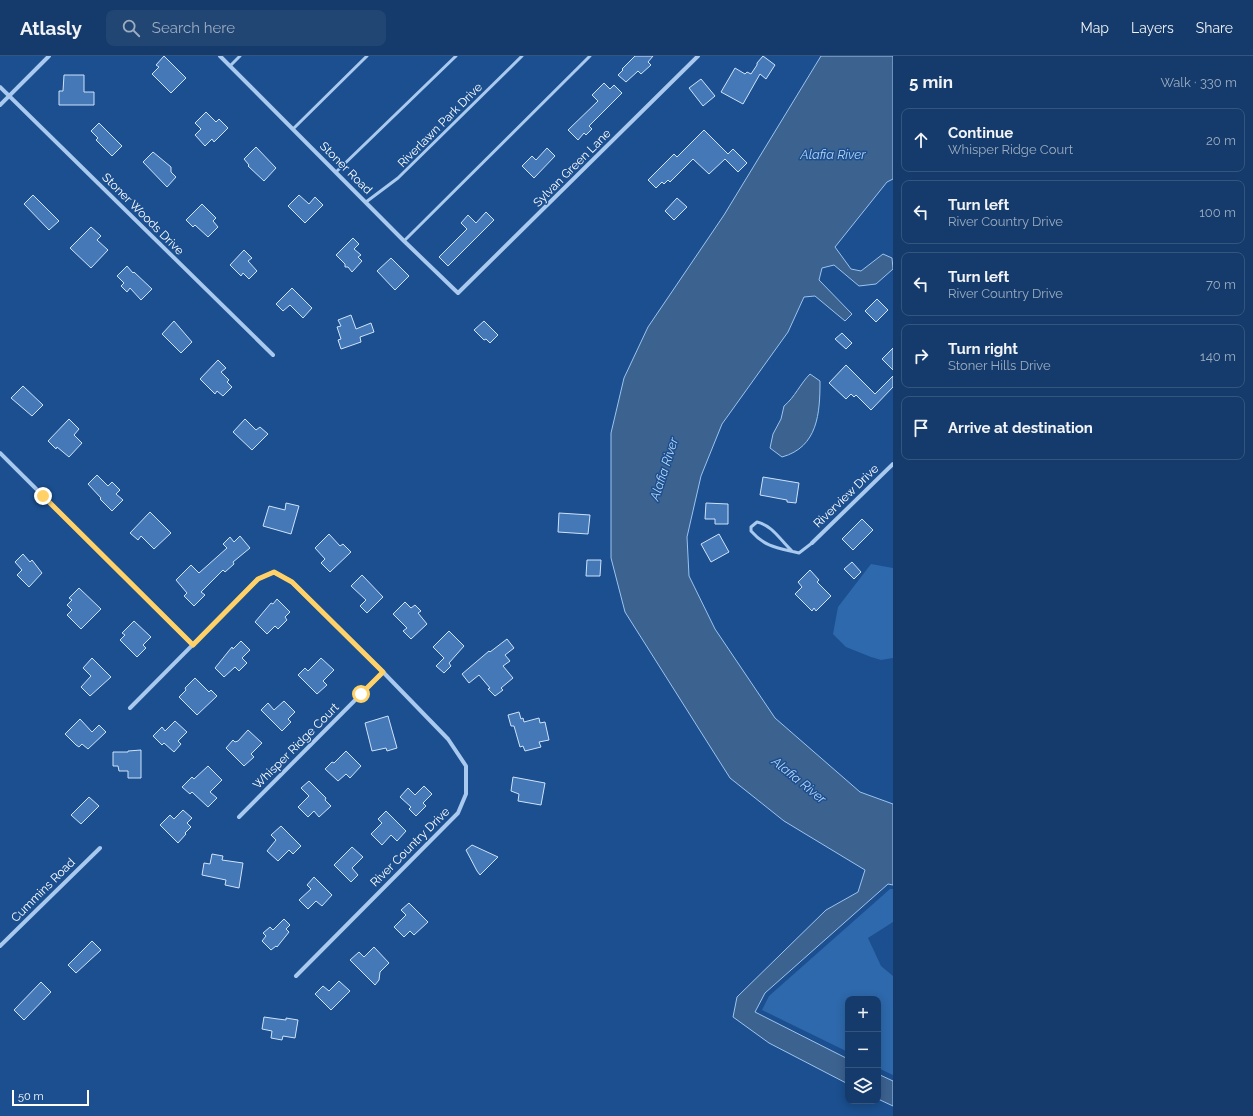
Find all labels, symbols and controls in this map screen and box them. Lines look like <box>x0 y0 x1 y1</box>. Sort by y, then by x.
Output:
search box <box>106 10 386 46</box>
text: Atlasly <box>20 17 82 39</box>
icon: search <box>120 17 142 39</box>
text: Search here <box>152 19 235 37</box>
text: Map <box>1081 20 1109 36</box>
text: Layers <box>1131 20 1174 36</box>
text: Share <box>1196 20 1233 36</box>
text: 5 min <box>909 72 953 92</box>
text: Walk · 330 m <box>1160 75 1237 90</box>
street label: Riverlawn Park Drive <box>395 80 485 170</box>
text: Continue <box>948 124 1013 142</box>
street label: Sylvan Green Lane <box>530 126 614 210</box>
icon: ahead <box>910 129 932 151</box>
text: 20 m <box>1206 133 1236 148</box>
street label: Stoner Road <box>317 139 375 197</box>
text: Whisper Ridge Court <box>948 142 1073 157</box>
water label: Alafia River <box>799 147 866 162</box>
street label: Stoner Woods Drive <box>99 170 187 258</box>
text: Turn left <box>948 196 1009 214</box>
icon: left <box>910 201 932 223</box>
text: 100 m <box>1199 205 1236 220</box>
text: River Country Drive <box>948 214 1063 229</box>
text: Turn left <box>948 268 1009 286</box>
icon: left <box>910 273 932 295</box>
text: 70 m <box>1206 277 1236 292</box>
text: River Country Drive <box>948 286 1063 301</box>
text: Turn right <box>948 340 1018 358</box>
icon: right <box>910 345 932 367</box>
text: 140 m <box>1200 349 1236 364</box>
text: Stoner Hills Drive <box>948 358 1051 373</box>
icon: arrive <box>910 417 932 439</box>
text: Arrive at destination <box>948 419 1093 437</box>
water label: Alafia River <box>646 435 681 503</box>
street label: Riverview Drive <box>811 461 881 531</box>
route end <box>34 487 52 505</box>
route start <box>352 685 370 703</box>
street label: Whisper Ridge Court <box>250 700 342 792</box>
water label: Alafia River <box>768 753 830 807</box>
street label: River Country Drive <box>368 805 452 889</box>
street label: Cummins Road <box>8 855 78 925</box>
map controls <box>845 996 881 1104</box>
button: + <box>845 996 881 1032</box>
button: − <box>845 1032 881 1068</box>
button: layers <box>845 1068 881 1104</box>
scale bar <box>12 1088 89 1107</box>
text: 50 m <box>18 1090 44 1103</box>

